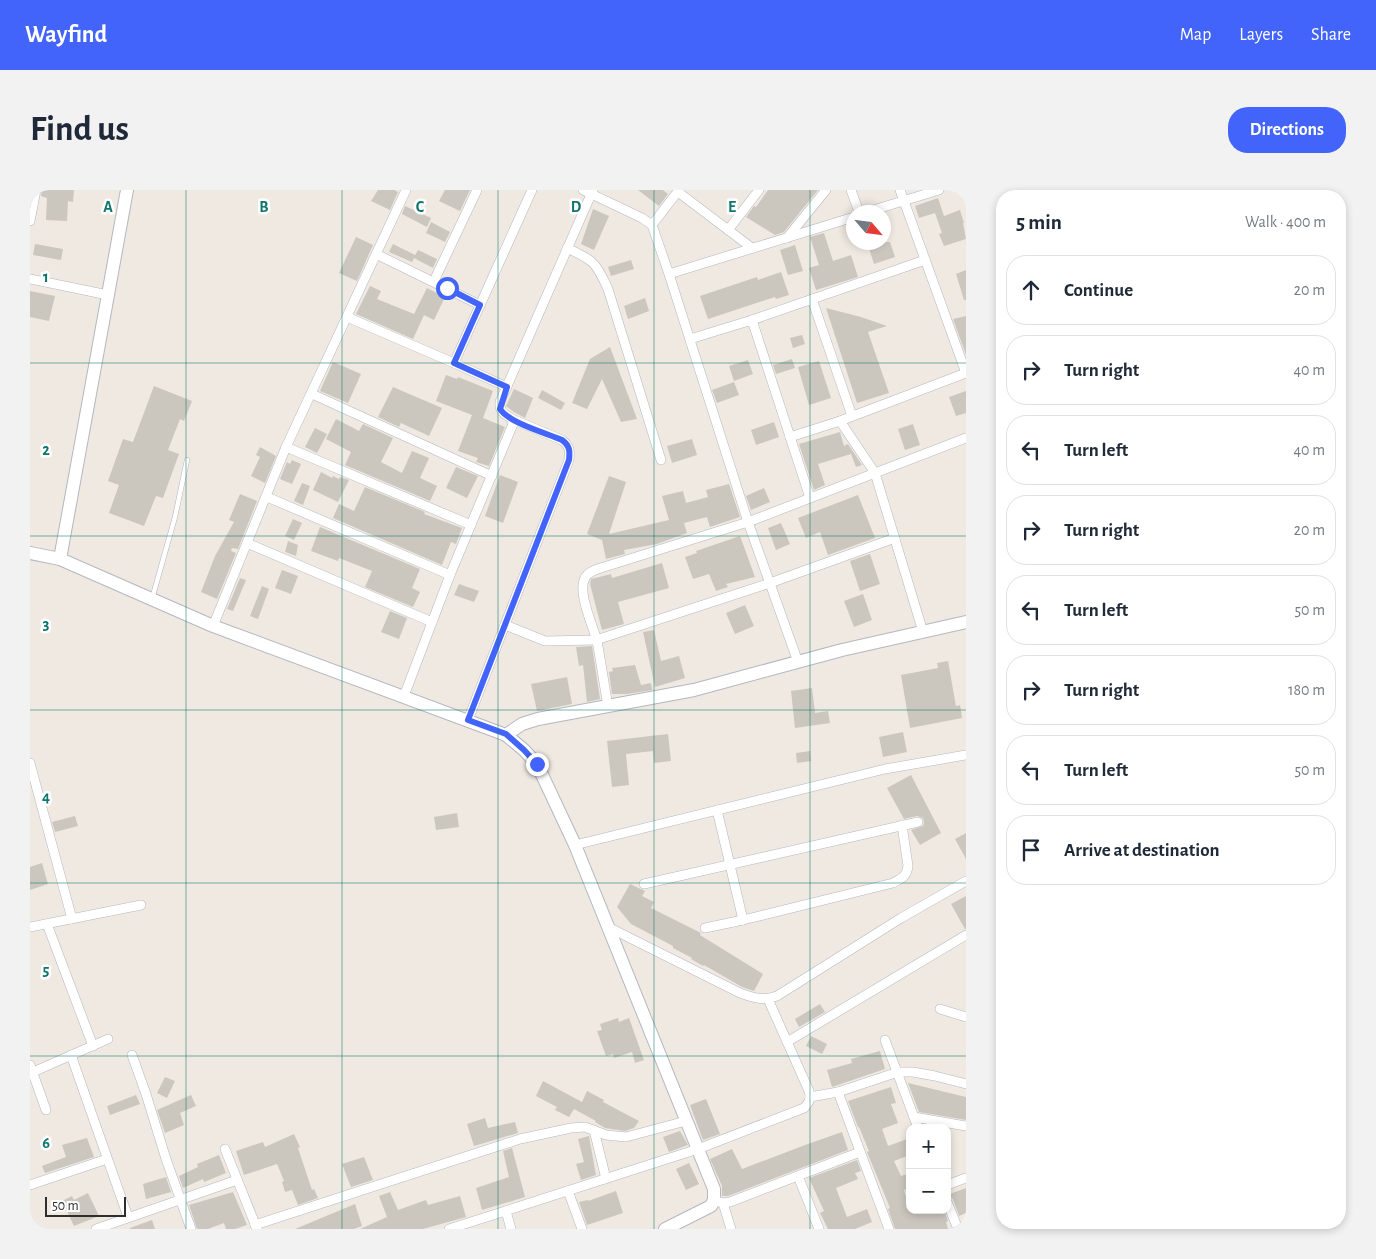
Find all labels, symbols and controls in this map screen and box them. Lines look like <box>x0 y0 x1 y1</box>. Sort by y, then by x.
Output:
text: Wayfind <box>25 23 107 47</box>
text: Map <box>1180 26 1211 44</box>
text: Layers <box>1239 26 1283 44</box>
text: Share <box>1311 26 1351 44</box>
button: Directions <box>1228 107 1346 153</box>
text: Find us <box>30 112 129 147</box>
text: A <box>103 199 113 215</box>
text: B <box>259 199 269 215</box>
text: C <box>416 199 425 215</box>
text: D <box>571 199 582 215</box>
text: E <box>728 199 736 215</box>
north arrow <box>846 205 891 250</box>
text: 5 min <box>1016 212 1062 233</box>
text: Walk · 400 m <box>1245 214 1326 230</box>
text: 1 <box>43 269 49 285</box>
icon: ahead <box>1017 276 1045 304</box>
route start <box>436 277 459 300</box>
text: Continue <box>1064 281 1133 300</box>
text: 20 m <box>1294 282 1325 298</box>
icon: right <box>1017 356 1045 384</box>
text: Turn right <box>1064 361 1139 380</box>
text: 40 m <box>1293 362 1325 378</box>
icon: left <box>1017 436 1045 464</box>
text: Turn left <box>1064 441 1128 460</box>
text: 2 <box>42 442 50 458</box>
text: 40 m <box>1293 442 1325 458</box>
icon: right <box>1017 516 1045 544</box>
text: Turn right <box>1064 521 1139 540</box>
text: 20 m <box>1294 522 1325 538</box>
icon: left <box>1017 596 1045 624</box>
text: Turn left <box>1064 601 1128 620</box>
text: 50 m <box>1294 602 1325 618</box>
text: 3 <box>43 616 50 632</box>
icon: right <box>1017 676 1045 704</box>
text: Turn right <box>1064 681 1139 700</box>
text: 180 m <box>1288 682 1325 698</box>
route end <box>526 753 549 776</box>
icon: left <box>1017 756 1045 784</box>
text: Turn left <box>1064 761 1128 780</box>
text: 50 m <box>1294 762 1325 778</box>
text: 4 <box>42 789 50 805</box>
icon: arrive <box>1017 836 1045 864</box>
text: Arrive at destination <box>1064 841 1220 860</box>
text: 5 <box>43 962 50 978</box>
map controls <box>906 1124 951 1214</box>
button: + <box>906 1124 951 1169</box>
text: 6 <box>42 1135 50 1151</box>
button: − <box>906 1169 951 1214</box>
scale bar <box>45 1194 126 1217</box>
text: 50 m <box>52 1199 79 1213</box>

